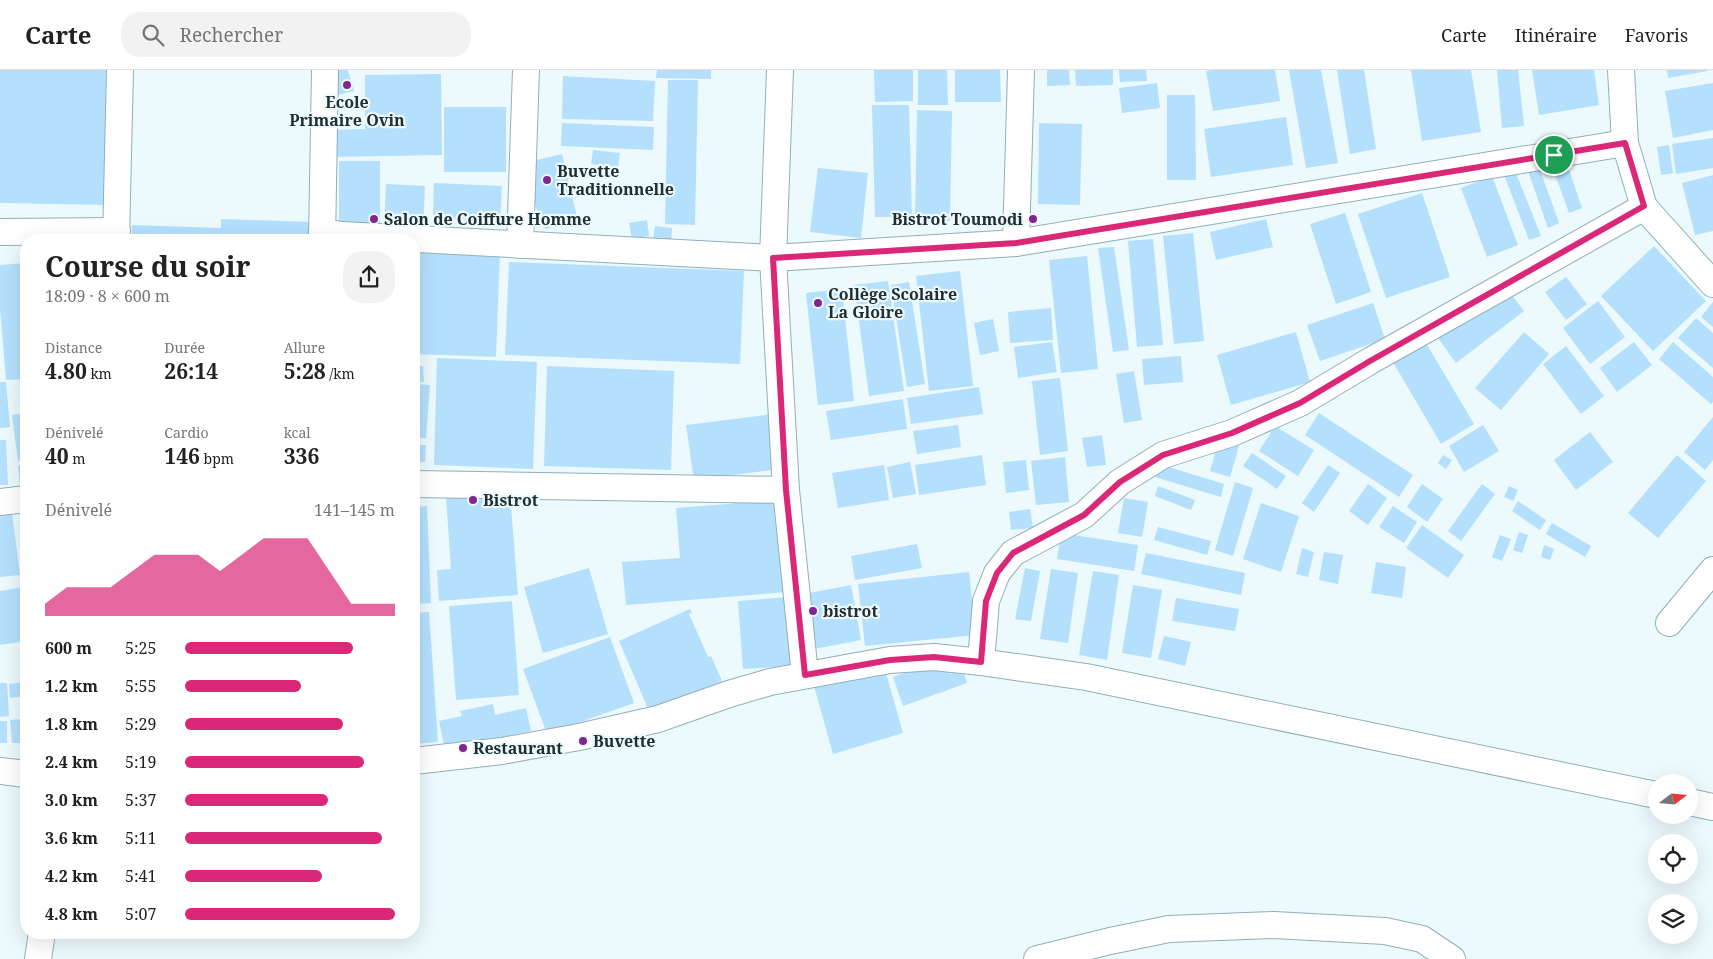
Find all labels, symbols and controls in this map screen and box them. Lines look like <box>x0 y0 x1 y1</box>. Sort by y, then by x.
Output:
search box <box>121 12 471 57</box>
text: Carte <box>25 18 91 51</box>
icon: search <box>139 21 167 49</box>
text: Rechercher <box>179 22 283 48</box>
text: Carte <box>1441 23 1487 47</box>
text: Itinéraire <box>1515 23 1597 47</box>
text: Favoris <box>1625 23 1688 47</box>
marker: Ecole Primaire Ovin <box>341 79 353 91</box>
place label: Ecole Primaire Ovin <box>289 91 405 131</box>
pin <box>1533 134 1575 176</box>
icon: arrive <box>1540 141 1568 169</box>
place label: Buvette Traditionnelle <box>557 160 674 200</box>
marker: Buvette Traditionnelle <box>541 174 553 186</box>
place label: Salon de Coiffure Homme <box>384 208 591 230</box>
place label: Bistrot Toumodi <box>892 208 1023 230</box>
marker: Salon de Coiffure Homme <box>368 213 380 225</box>
marker: Bistrot Toumodi <box>1027 213 1039 225</box>
text: Course du soir <box>45 247 250 285</box>
button: share <box>343 251 395 303</box>
place label: Collège Scolaire La Gloire <box>828 283 957 323</box>
text: 18:09 · 8 × 600 m <box>45 285 170 307</box>
marker: Collège Scolaire La Gloire <box>812 297 824 309</box>
text: Distance <box>45 338 102 357</box>
text: Durée <box>164 338 205 357</box>
text: Allure <box>284 338 325 357</box>
text: 4.80 <box>45 357 87 385</box>
text: 26:14 <box>164 357 218 385</box>
text: 5:28 <box>284 357 326 385</box>
text: km <box>87 364 112 383</box>
text: /km <box>326 364 355 383</box>
text: Dénivelé <box>45 423 104 442</box>
text: Cardio <box>164 423 209 442</box>
text: kcal <box>284 423 311 442</box>
text: 40 <box>45 442 69 470</box>
text: 146 <box>164 442 200 470</box>
text: 336 <box>284 442 319 470</box>
text: m <box>69 449 86 468</box>
text: bpm <box>200 449 234 468</box>
place label: Bistrot <box>483 489 539 511</box>
marker: Bistrot <box>467 494 479 506</box>
text: Dénivelé <box>45 499 112 521</box>
text: 141–145 m <box>314 499 395 521</box>
place label: bistrot <box>823 600 878 622</box>
marker: bistrot <box>807 605 819 617</box>
text: 600 m <box>45 637 92 659</box>
text: 5:25 <box>125 637 156 659</box>
text: 1.2 km <box>45 675 98 697</box>
text: 5:55 <box>125 675 156 697</box>
text: 1.8 km <box>45 713 98 735</box>
text: 5:29 <box>125 713 156 735</box>
place label: Buvette <box>593 730 655 752</box>
marker: Buvette <box>577 735 589 747</box>
place label: Restaurant <box>473 737 563 759</box>
marker: Restaurant <box>457 742 469 754</box>
text: 2.4 km <box>45 751 98 773</box>
text: 5:19 <box>125 751 156 773</box>
north arrow <box>1648 774 1698 824</box>
map controls <box>1648 774 1698 944</box>
text: 3.0 km <box>45 789 98 811</box>
text: 5:37 <box>125 789 156 811</box>
text: 3.6 km <box>45 827 98 849</box>
text: 5:11 <box>125 827 156 849</box>
button: locate <box>1648 834 1698 884</box>
text: 4.2 km <box>45 865 98 887</box>
text: 5:41 <box>125 865 156 887</box>
button: layers <box>1648 894 1698 944</box>
text: 4.8 km <box>45 903 98 925</box>
text: 5:07 <box>125 903 156 925</box>

